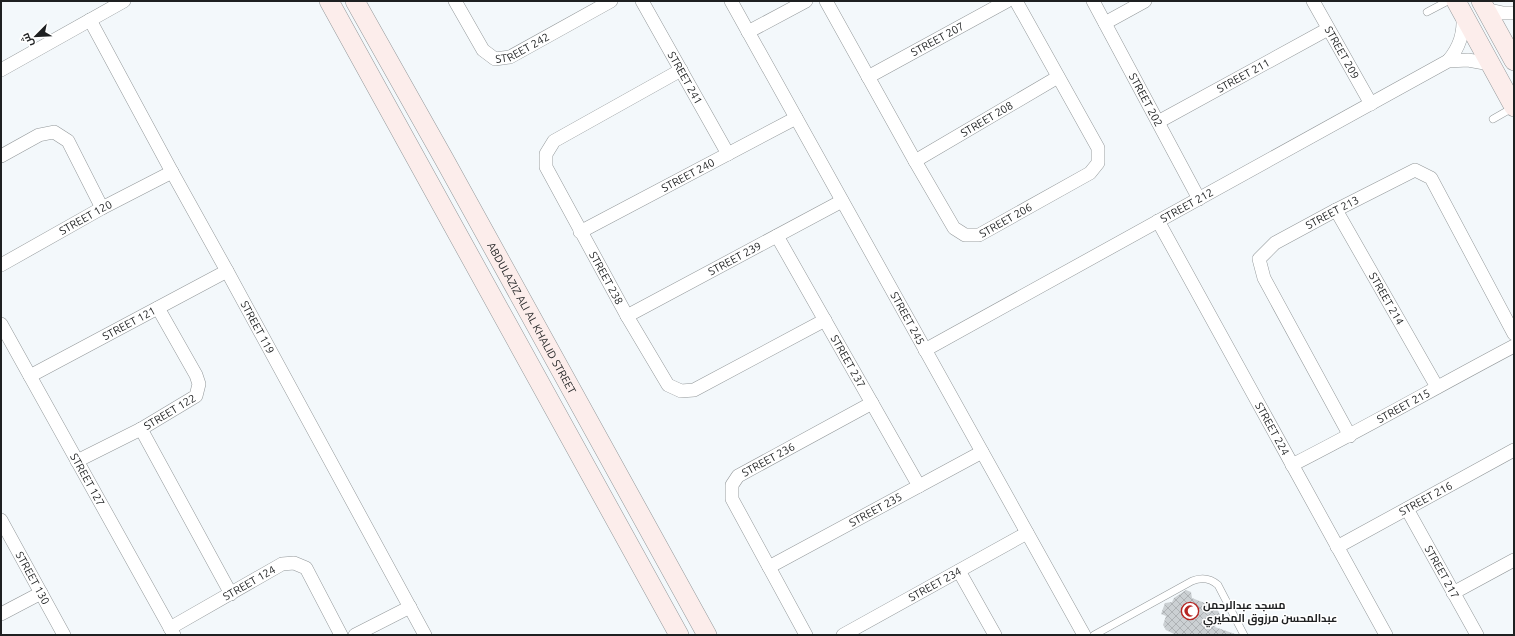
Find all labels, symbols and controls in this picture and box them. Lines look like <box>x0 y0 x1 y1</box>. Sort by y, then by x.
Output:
north arrow <box>16 16 56 56</box>
street label: STREET 207 <box>909 20 966 58</box>
street label: STREET 209 <box>1322 24 1362 81</box>
text: ش <box>19 31 36 49</box>
street label: STREET 242 <box>495 31 551 65</box>
street label: STREET 241 <box>666 49 705 106</box>
street label: STREET 211 <box>1215 56 1272 95</box>
street label: STREET 202 <box>1127 71 1165 128</box>
street label: STREET 208 <box>958 99 1015 139</box>
street label: STREET 240 <box>659 156 717 194</box>
street label: STREET 212 <box>1158 186 1215 225</box>
street label: STREET 213 <box>1303 193 1361 231</box>
street label: STREET 120 <box>57 198 114 237</box>
street label: STREET 206 <box>977 201 1034 240</box>
street label: STREET 239 <box>706 239 763 278</box>
street label: ABDULAZIZ ALI AL KHALID STREET <box>485 240 579 396</box>
street label: STREET 238 <box>587 249 626 306</box>
street label: STREET 214 <box>1367 270 1406 327</box>
street label: STREET 245 <box>888 290 927 347</box>
street label: STREET 119 <box>238 299 277 356</box>
street label: STREET 121 <box>100 304 157 342</box>
street label: STREET 237 <box>828 333 868 390</box>
street label: STREET 215 <box>1375 387 1432 425</box>
street label: STREET 122 <box>142 392 198 432</box>
street label: STREET 224 <box>1253 400 1292 457</box>
street label: STREET 236 <box>740 440 797 479</box>
street label: STREET 127 <box>68 451 107 508</box>
street label: STREET 216 <box>1397 479 1454 518</box>
street label: STREET 235 <box>847 490 904 529</box>
street label: STREET 217 <box>1423 543 1461 600</box>
street label: STREET 130 <box>13 549 52 606</box>
street label: STREET 124 <box>221 563 277 603</box>
street label: STREET 234 <box>906 565 963 603</box>
place label: مسجد عبدالرحمن عبدالمحسن مرزوق المطيري <box>1203 599 1337 628</box>
mosque icon: مسجد عبدالرحمن عبدالمحسن مرزوق المطيري <box>1180 601 1200 621</box>

